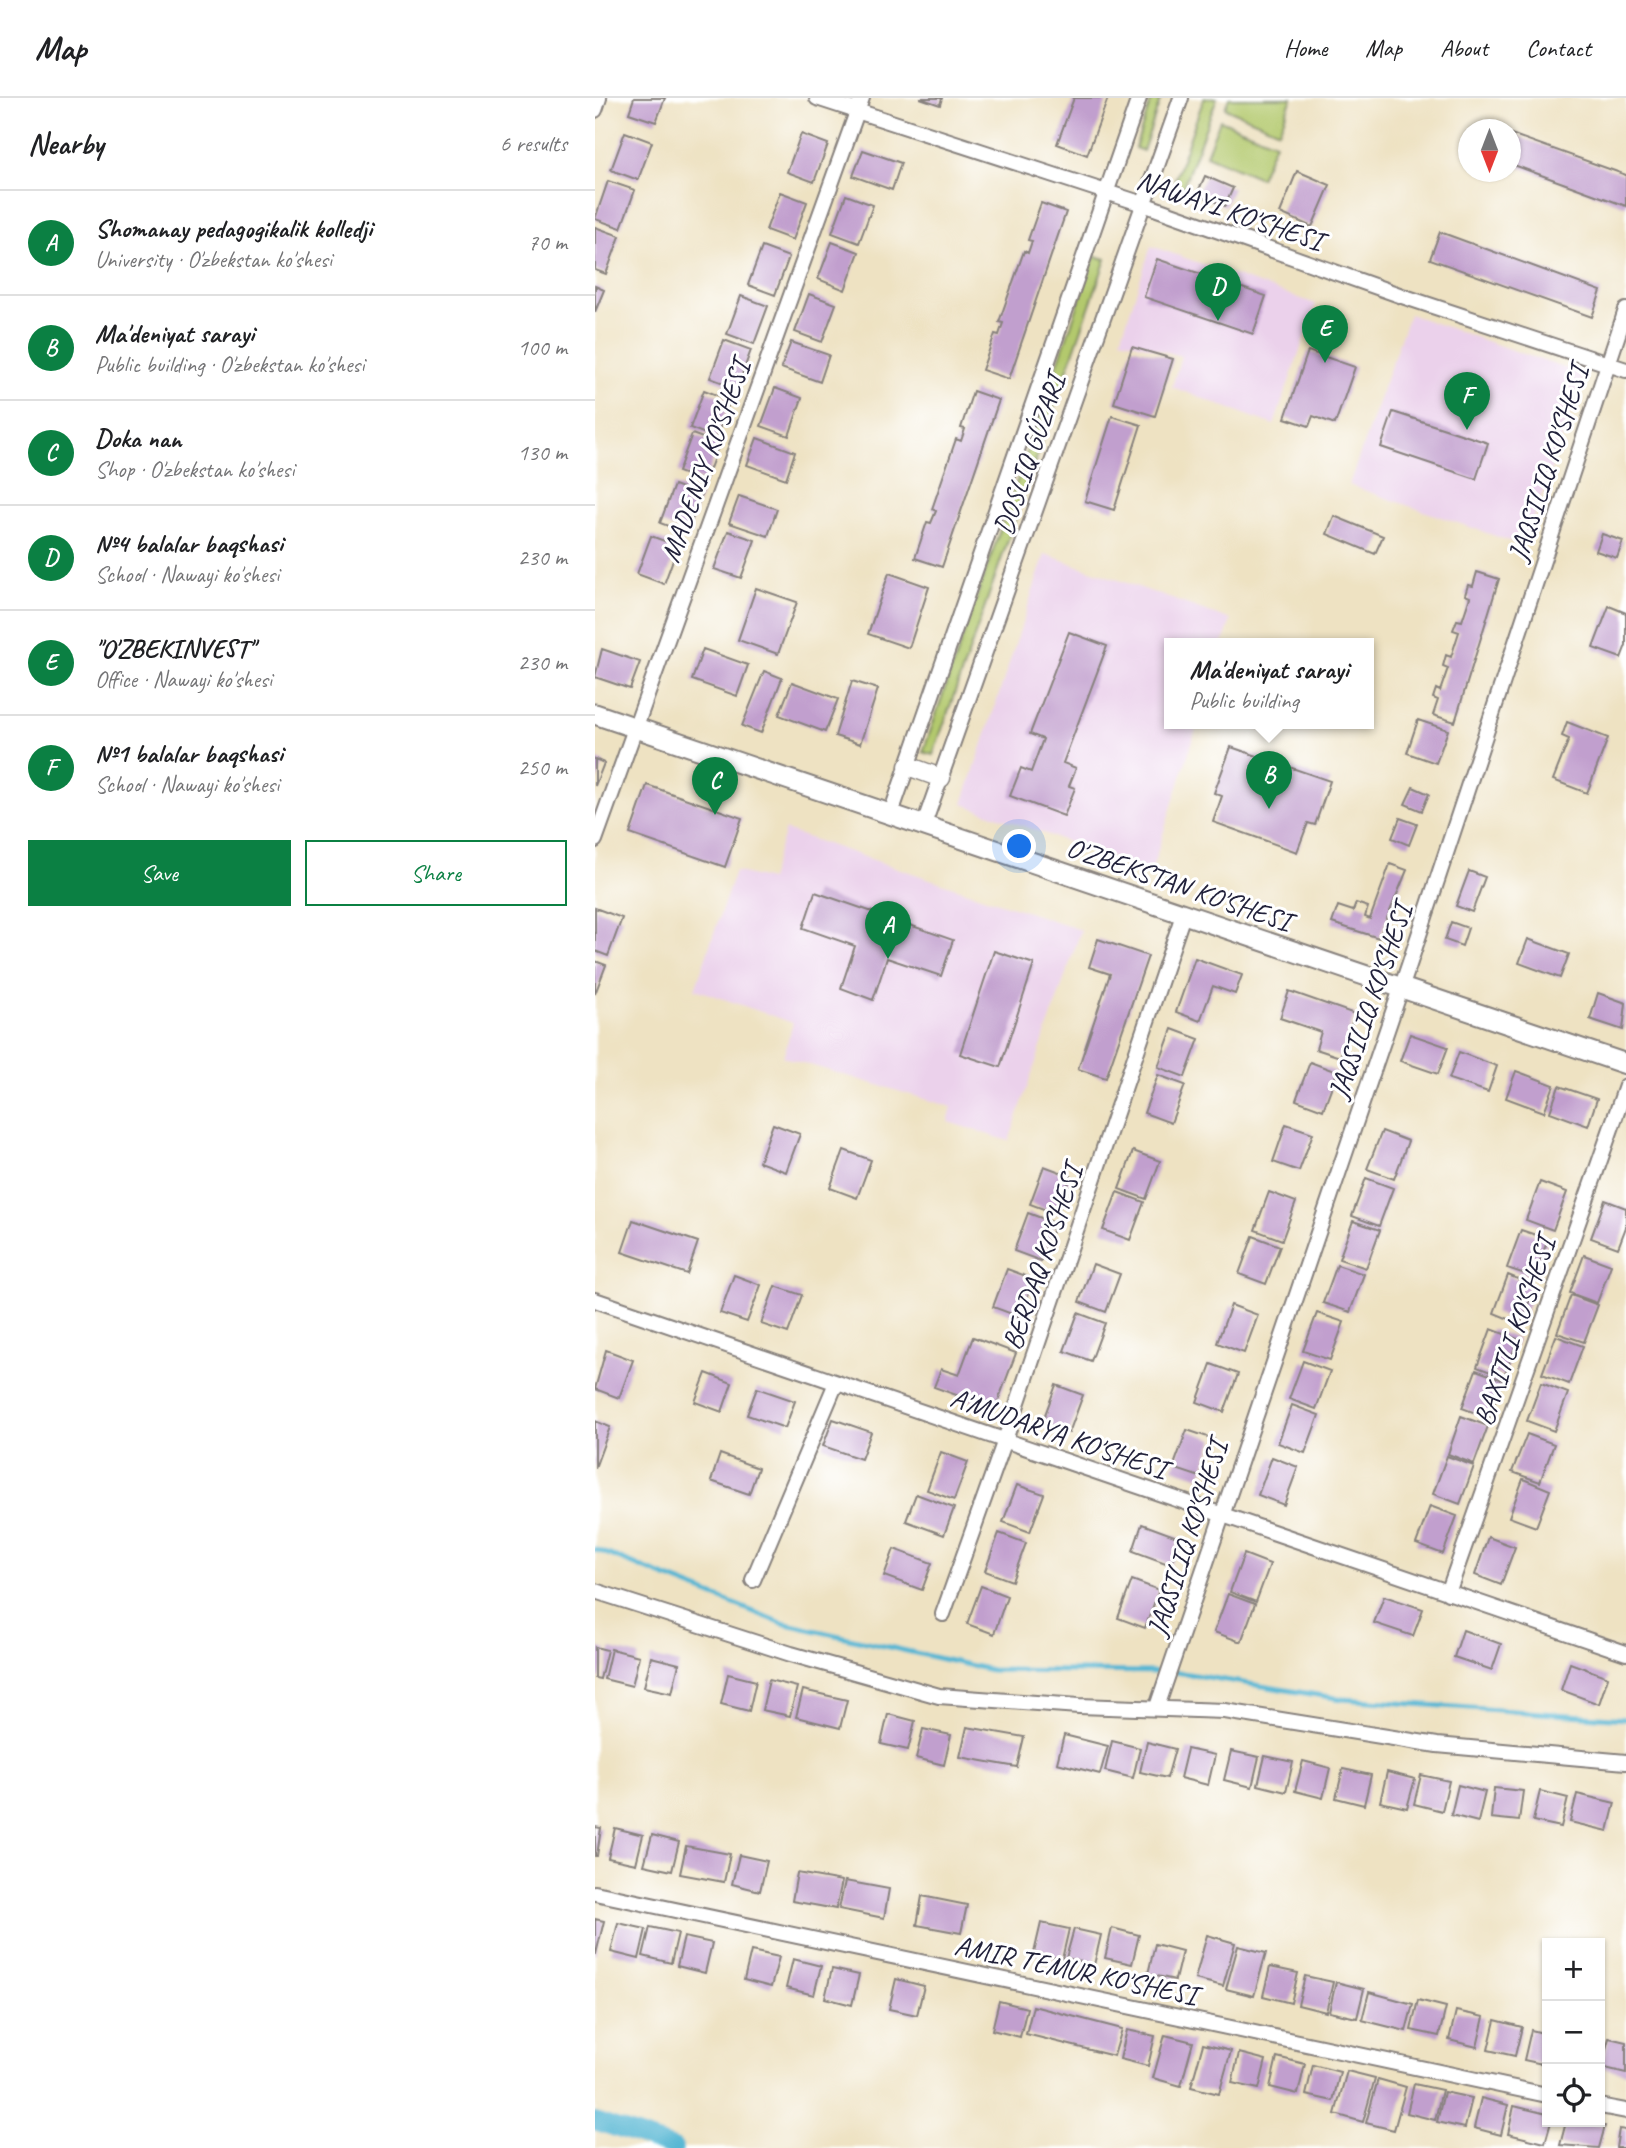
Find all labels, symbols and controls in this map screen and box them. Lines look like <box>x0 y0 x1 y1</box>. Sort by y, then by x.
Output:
text: Map <box>35 27 86 69</box>
text: Home <box>1284 33 1327 63</box>
text: Map <box>1365 33 1402 63</box>
text: About <box>1440 33 1488 63</box>
text: Contact <box>1526 33 1591 63</box>
north arrow <box>1458 119 1521 182</box>
text: Nearby <box>28 125 104 163</box>
text: 6 results <box>500 129 567 158</box>
street label: NAWAYI KO'SHESI <box>1132 162 1333 260</box>
text: Shomanay pedagogikalik kolledji <box>95 212 372 245</box>
text: A <box>45 228 57 257</box>
text: 70 m <box>528 228 567 257</box>
text: University · O'zbekstan ko'shesi <box>95 245 332 274</box>
pin: D <box>1195 263 1241 321</box>
pin: E <box>1302 305 1348 363</box>
text: Ma'deniyat sarayi <box>95 317 254 350</box>
text: B <box>45 333 57 362</box>
text: 100 m <box>518 333 567 362</box>
text: Public building · O'zbekstan ko'shesi <box>95 350 365 379</box>
street label: MADENIY KO'SHESI <box>652 350 760 567</box>
street label: JAQSILIQ KO'SHESI <box>1499 355 1598 567</box>
street label: DOSLIQ GÚZARI <box>985 364 1075 539</box>
pin: F <box>1444 372 1490 430</box>
text: Doka nan <box>95 422 181 455</box>
text: C <box>46 438 56 467</box>
text: 130 m <box>518 438 567 467</box>
text: Shop · O'zbekstan ko'shesi <box>95 455 294 484</box>
text: №4 balalar baqshasi <box>95 527 283 560</box>
text: D <box>44 543 58 572</box>
text: 230 m <box>518 543 567 572</box>
text: School · Nawayi ko'shesi <box>95 560 279 589</box>
text: "O'ZBEKINVEST" <box>95 632 254 665</box>
popup <box>1164 638 1374 729</box>
text: E <box>45 648 57 677</box>
text: 230 m <box>518 648 567 677</box>
text: Ma'deniyat sarayi <box>1189 653 1349 686</box>
text: Office · Nawayi ko'shesi <box>95 665 272 694</box>
text: Public building <box>1189 686 1299 715</box>
text: №1 balalar baqshasi <box>95 737 283 770</box>
pin: B <box>1246 751 1292 809</box>
text: F <box>46 753 56 782</box>
text: 250 m <box>518 753 567 782</box>
pin: C <box>692 757 738 815</box>
text: School · Nawayi ko'shesi <box>95 770 279 799</box>
your location <box>1002 829 1036 863</box>
street label: O'ZBEKSTAN KO'SHESI <box>1062 829 1301 941</box>
button: Save <box>28 840 291 906</box>
button: Share <box>305 840 567 906</box>
street label: JAQSILIQ KO'SHESI <box>1320 894 1422 1105</box>
pin: A <box>865 901 911 959</box>
street label: BERDAQ KO'SHESI <box>994 1154 1092 1354</box>
street label: BAXITLI KO'SHESI <box>1465 1227 1564 1430</box>
street label: A'MUDARYA KO'SHESI <box>946 1380 1177 1488</box>
street label: JAQSILIQ KO'SHESI <box>1138 1430 1237 1642</box>
street label: AMIR TEMUR KO'SHESI <box>952 1927 1206 2014</box>
map controls <box>1542 1938 1605 2127</box>
button: + <box>1542 1938 1605 2001</box>
button: − <box>1542 2001 1605 2064</box>
button: locate <box>1542 2064 1605 2127</box>

